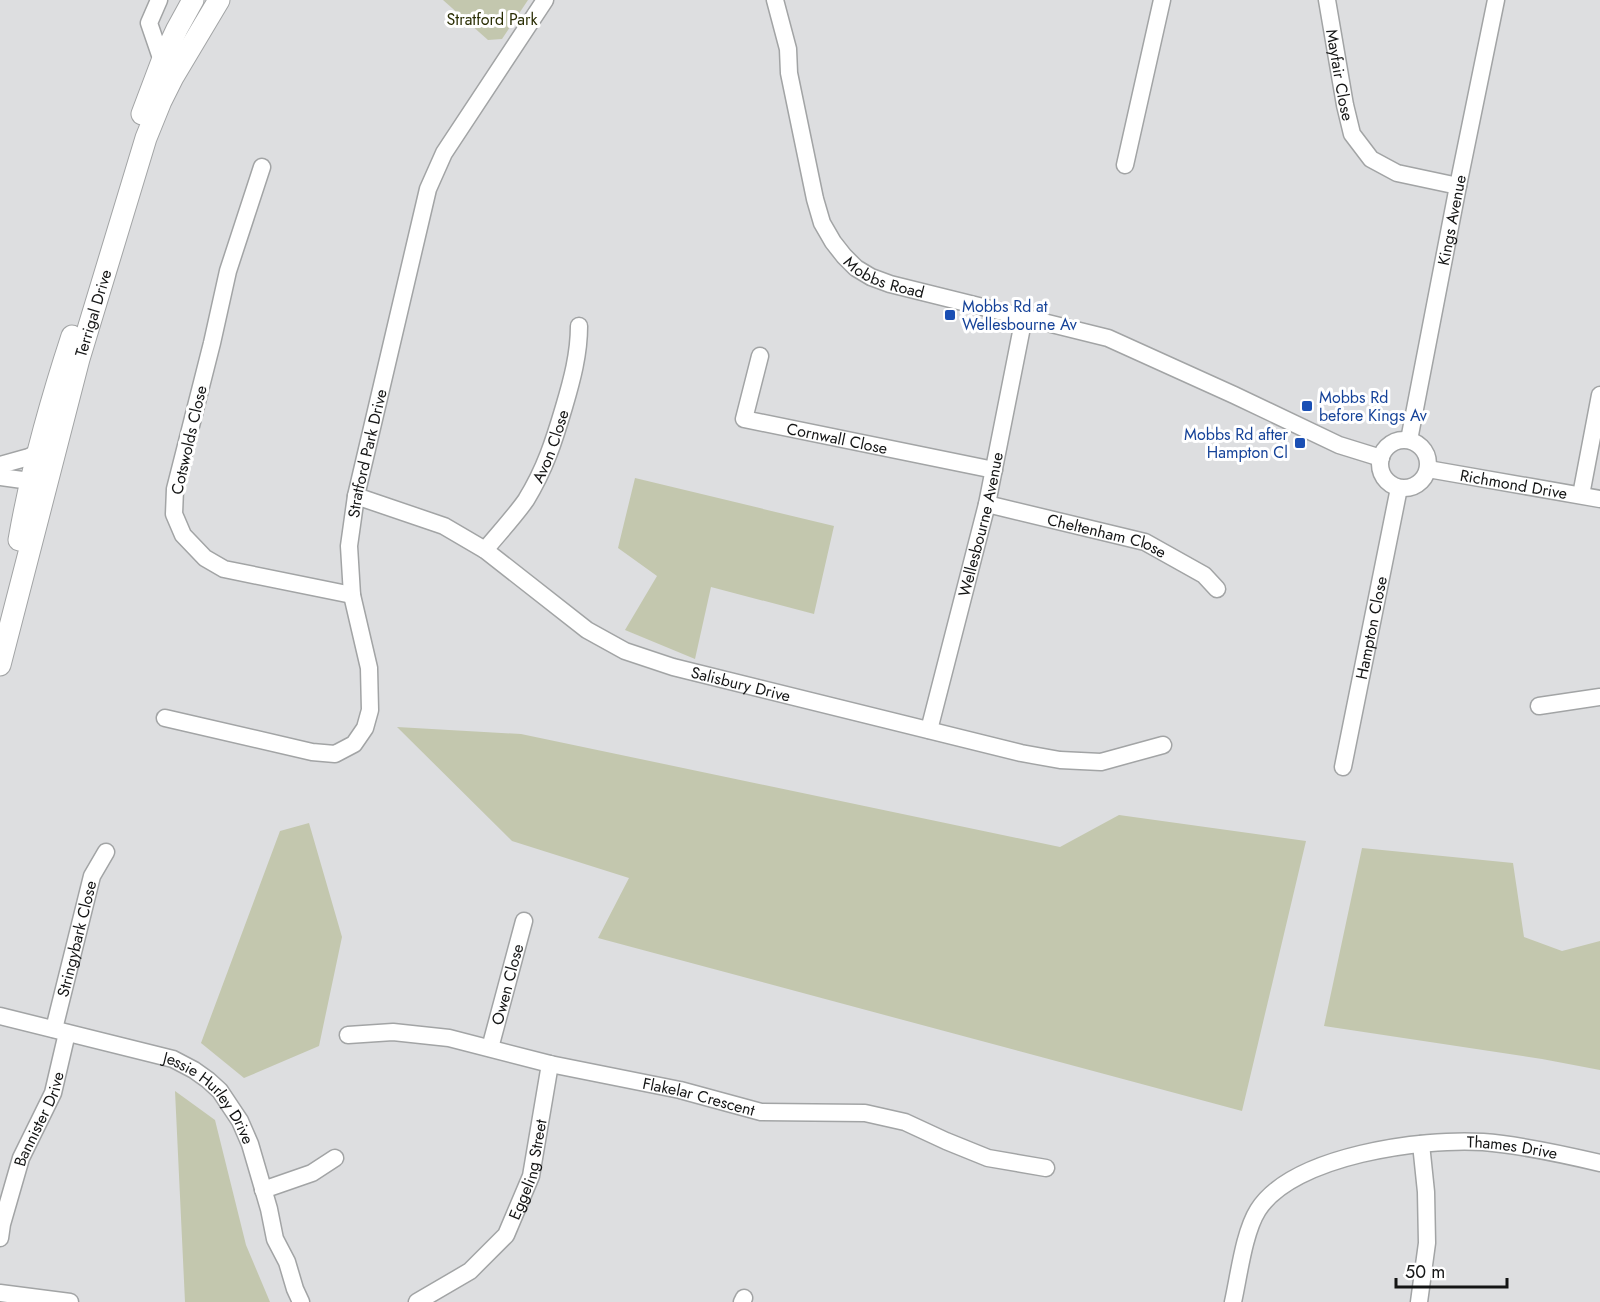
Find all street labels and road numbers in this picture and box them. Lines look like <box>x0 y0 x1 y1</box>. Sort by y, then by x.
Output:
street label: Mayfair Close <box>1321 27 1360 123</box>
street label: Kings Avenue <box>1431 173 1472 267</box>
street label: Mobbs Road <box>839 251 927 304</box>
street label: Terrigal Drive <box>69 267 117 360</box>
street label: Cotswolds Close <box>165 383 213 497</box>
street label: Stratford Park Drive <box>342 387 392 519</box>
street label: Avon Close <box>526 407 574 487</box>
street label: Cornwall Close <box>785 416 890 459</box>
street label: Wellesbourne Avenue <box>952 450 1009 599</box>
street label: Richmond Drive <box>1458 463 1569 505</box>
street label: Cheltenham Close <box>1045 507 1171 563</box>
street label: Hampton Close <box>1349 574 1393 681</box>
street label: Salisbury Drive <box>689 660 793 707</box>
street label: Stringybark Close <box>51 878 102 999</box>
street label: Owen Close <box>485 941 529 1027</box>
street label: Jessie Hurley Drive <box>159 1045 260 1147</box>
street label: Bannister Drive <box>8 1069 69 1169</box>
street label: Flakelar Crescent <box>641 1071 758 1121</box>
street label: Eggeling Street <box>502 1117 552 1223</box>
street label: Thames Drive <box>1467 1130 1560 1165</box>

